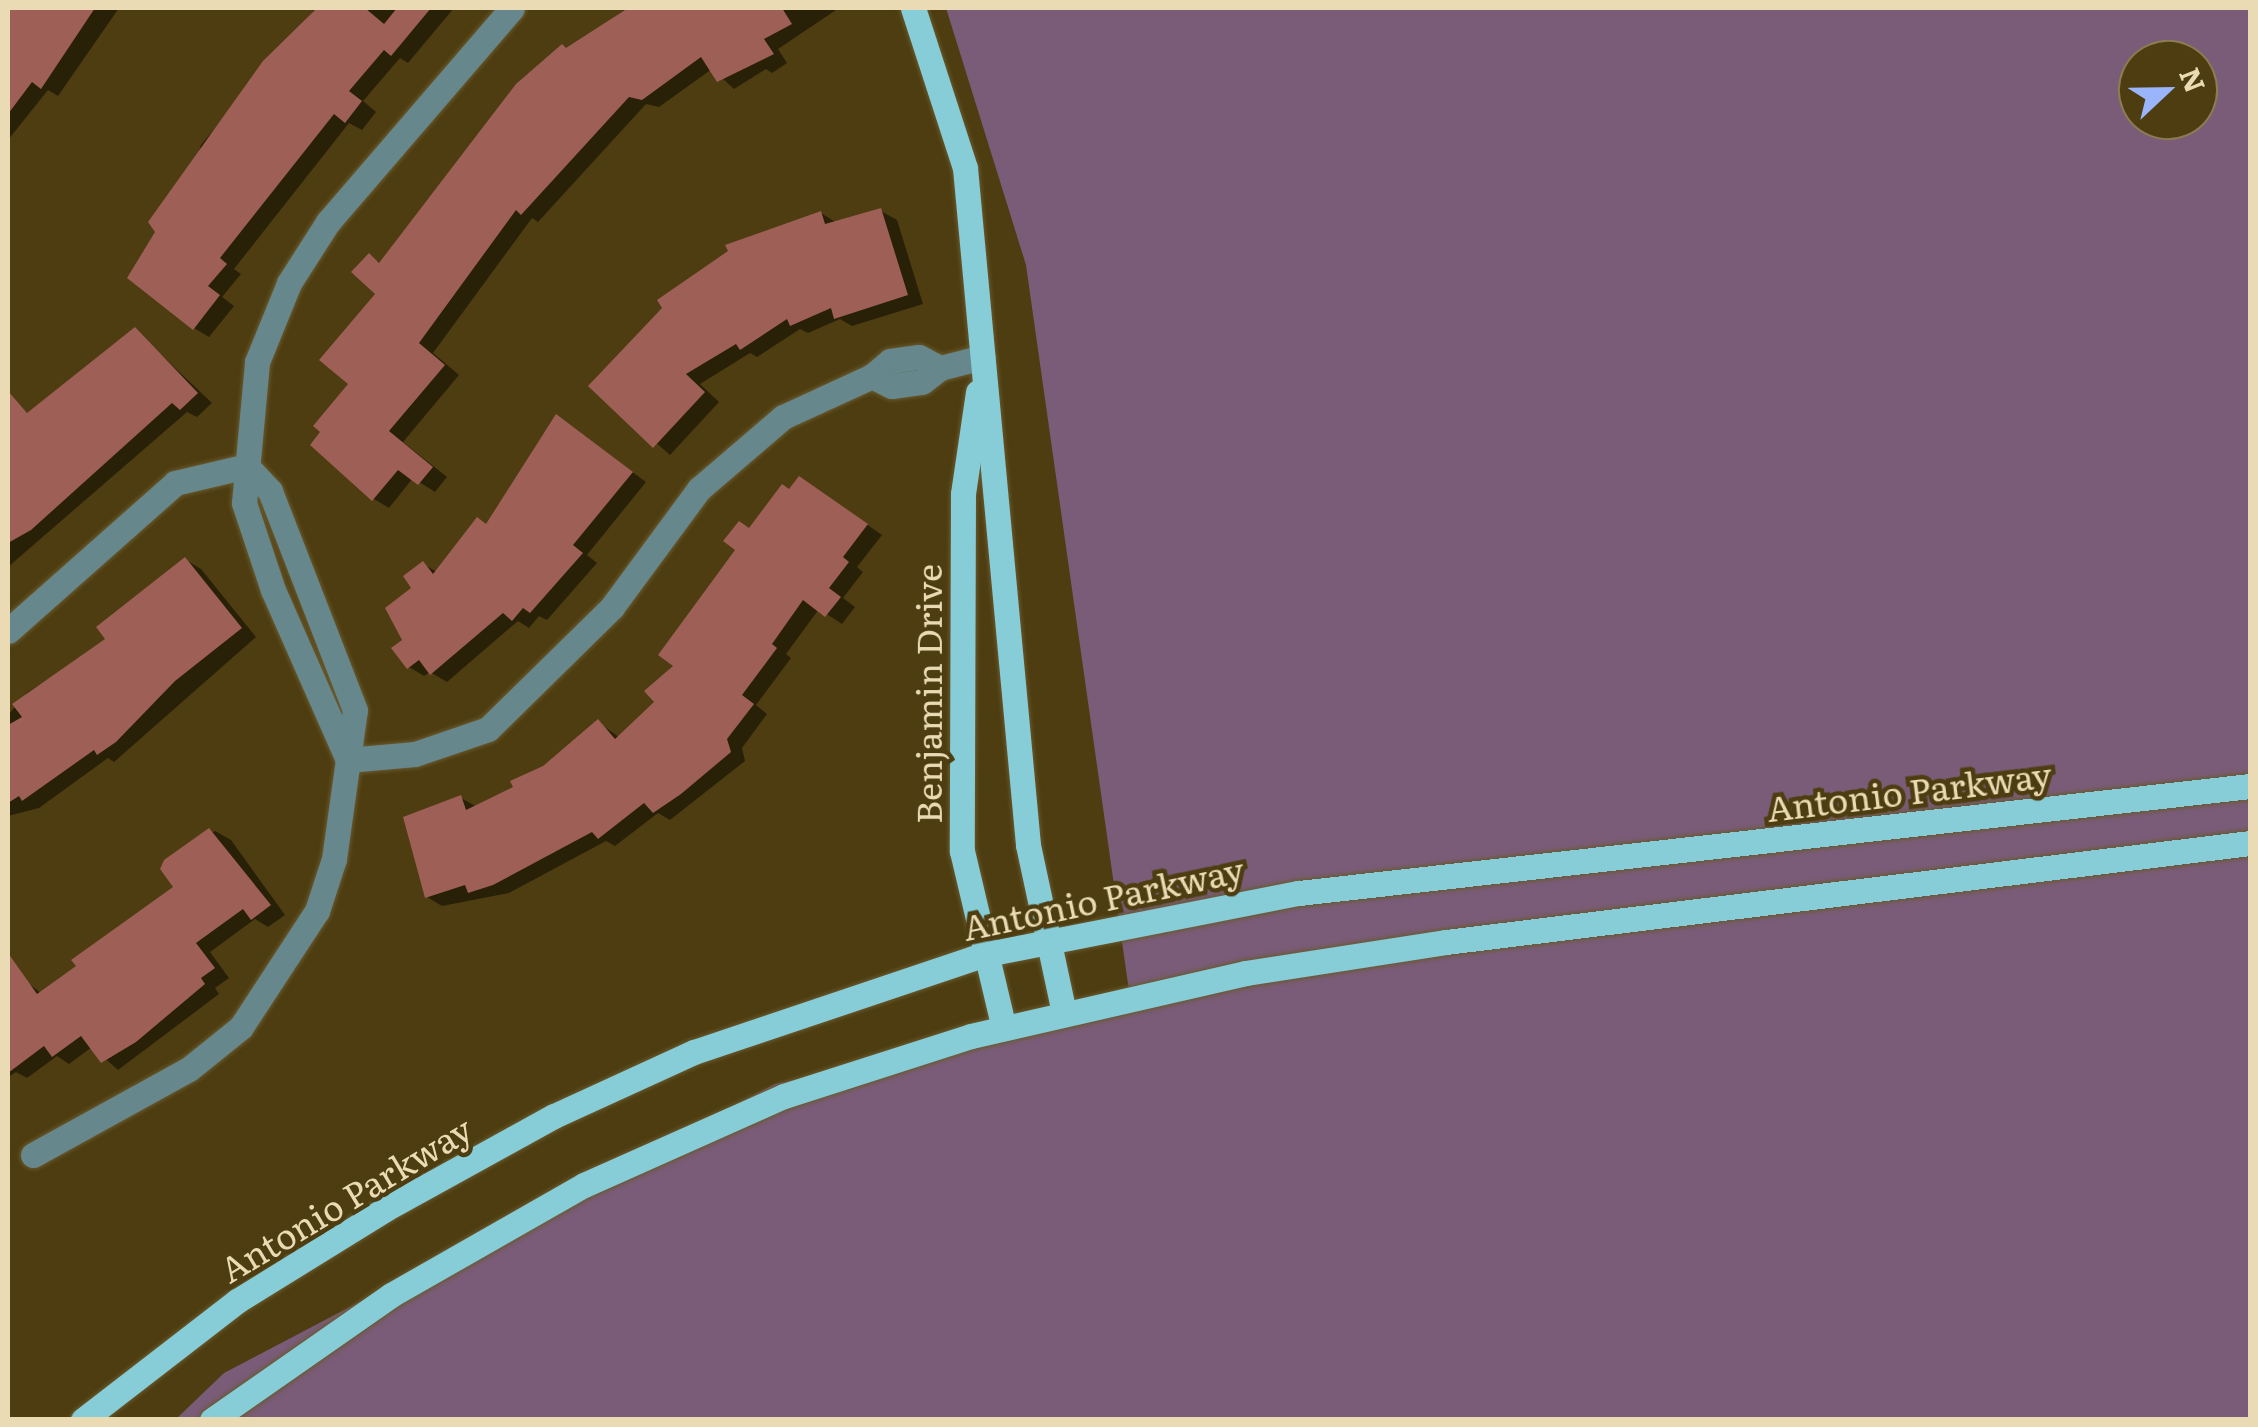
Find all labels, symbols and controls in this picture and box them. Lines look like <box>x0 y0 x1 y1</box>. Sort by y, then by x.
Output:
north arrow <box>2118 40 2218 140</box>
text: N <box>2170 61 2218 98</box>
street label: Benjamin Drive <box>906 564 948 824</box>
street label: Antonio Parkway <box>1764 752 2054 828</box>
street label: Antonio Parkway <box>958 847 1248 947</box>
street label: Antonio Parkway <box>211 1106 479 1290</box>

